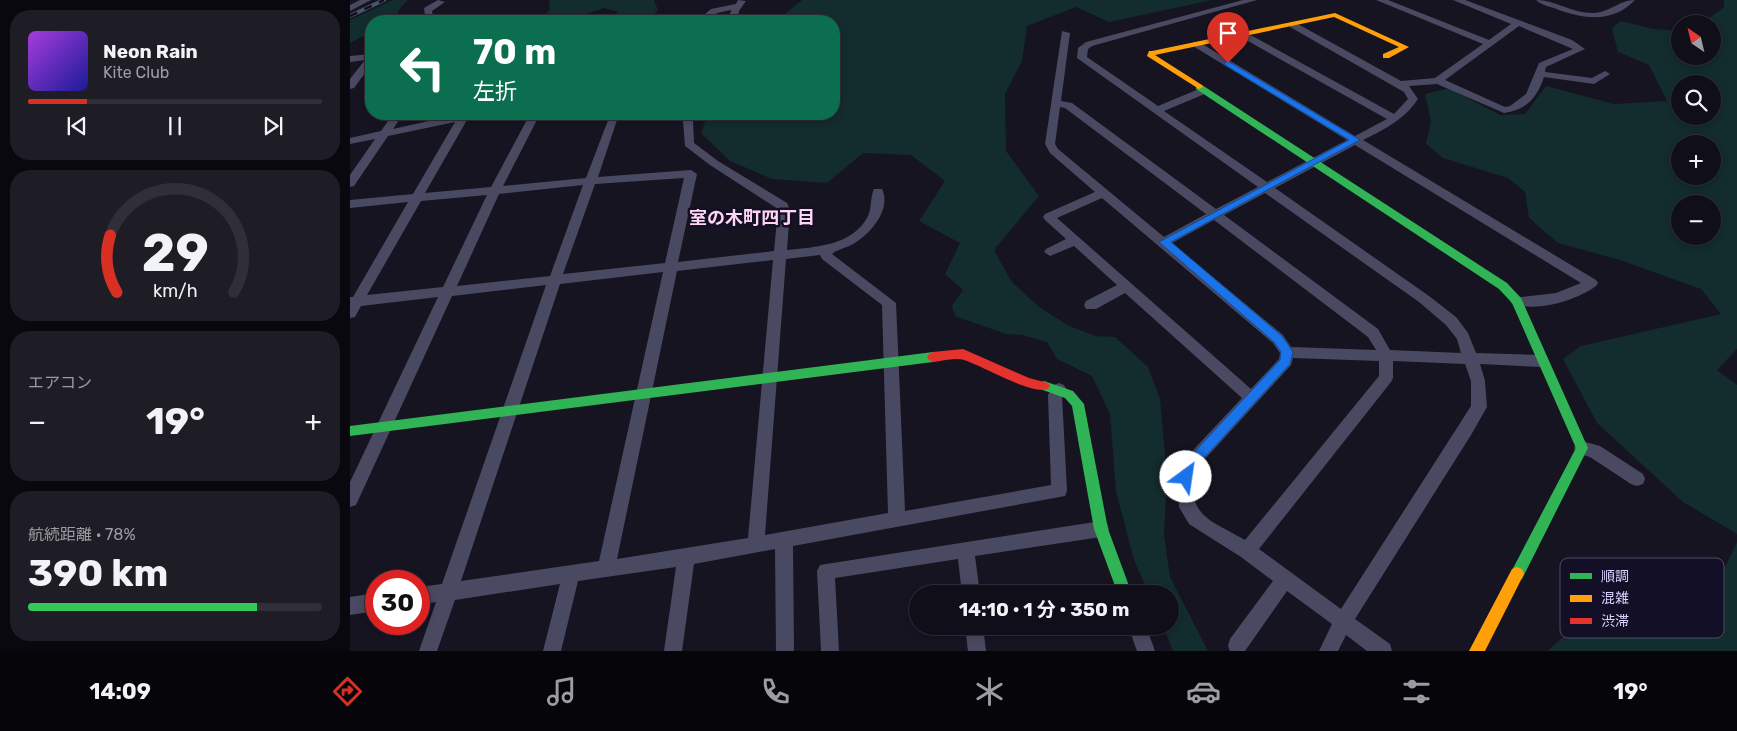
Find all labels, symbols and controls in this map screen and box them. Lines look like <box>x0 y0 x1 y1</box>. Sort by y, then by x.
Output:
pin <box>1207 12 1249 63</box>
north arrow <box>1671 15 1721 65</box>
map controls <box>1671 15 1721 245</box>
icon: arrive <box>1214 19 1242 47</box>
text: 70 m <box>473 31 556 73</box>
icon: left <box>390 35 455 100</box>
text: Neon Rain <box>103 40 198 63</box>
text: Kite Club <box>103 63 169 82</box>
button: search <box>1671 75 1721 125</box>
text: 左折 <box>473 78 517 105</box>
icon: previous <box>63 112 91 140</box>
icon: pause <box>161 112 189 140</box>
icon: next <box>259 112 287 140</box>
button: + <box>1671 135 1721 185</box>
button: − <box>1671 195 1721 245</box>
district label: 室の木町四丁目 <box>689 207 815 229</box>
text: 29 <box>141 222 209 284</box>
text: km/h <box>153 280 197 301</box>
text: エアコン <box>28 373 92 392</box>
text: 19° <box>146 398 205 444</box>
text: − <box>28 405 46 438</box>
text: + <box>305 405 322 438</box>
position arrow <box>1159 450 1211 502</box>
text: 航続距離 · 78% <box>28 525 136 544</box>
text: 390 km <box>28 550 168 596</box>
legend <box>1560 558 1724 638</box>
text: 順調 <box>1601 568 1629 585</box>
speed limit sign: 30 <box>365 570 430 635</box>
text: 混雑 <box>1601 590 1629 607</box>
text: 14:10 · 1 分 · 350 m <box>959 598 1129 621</box>
text: 渋滞 <box>1601 613 1629 630</box>
icon: directions <box>330 674 365 709</box>
icon: music <box>544 674 579 709</box>
icon: phone <box>758 674 793 709</box>
icon: climate <box>972 674 1007 709</box>
icon: car <box>1186 674 1221 709</box>
icon: filters <box>1399 674 1434 709</box>
text: 14:09 <box>89 678 151 705</box>
text: 19° <box>1613 678 1647 705</box>

